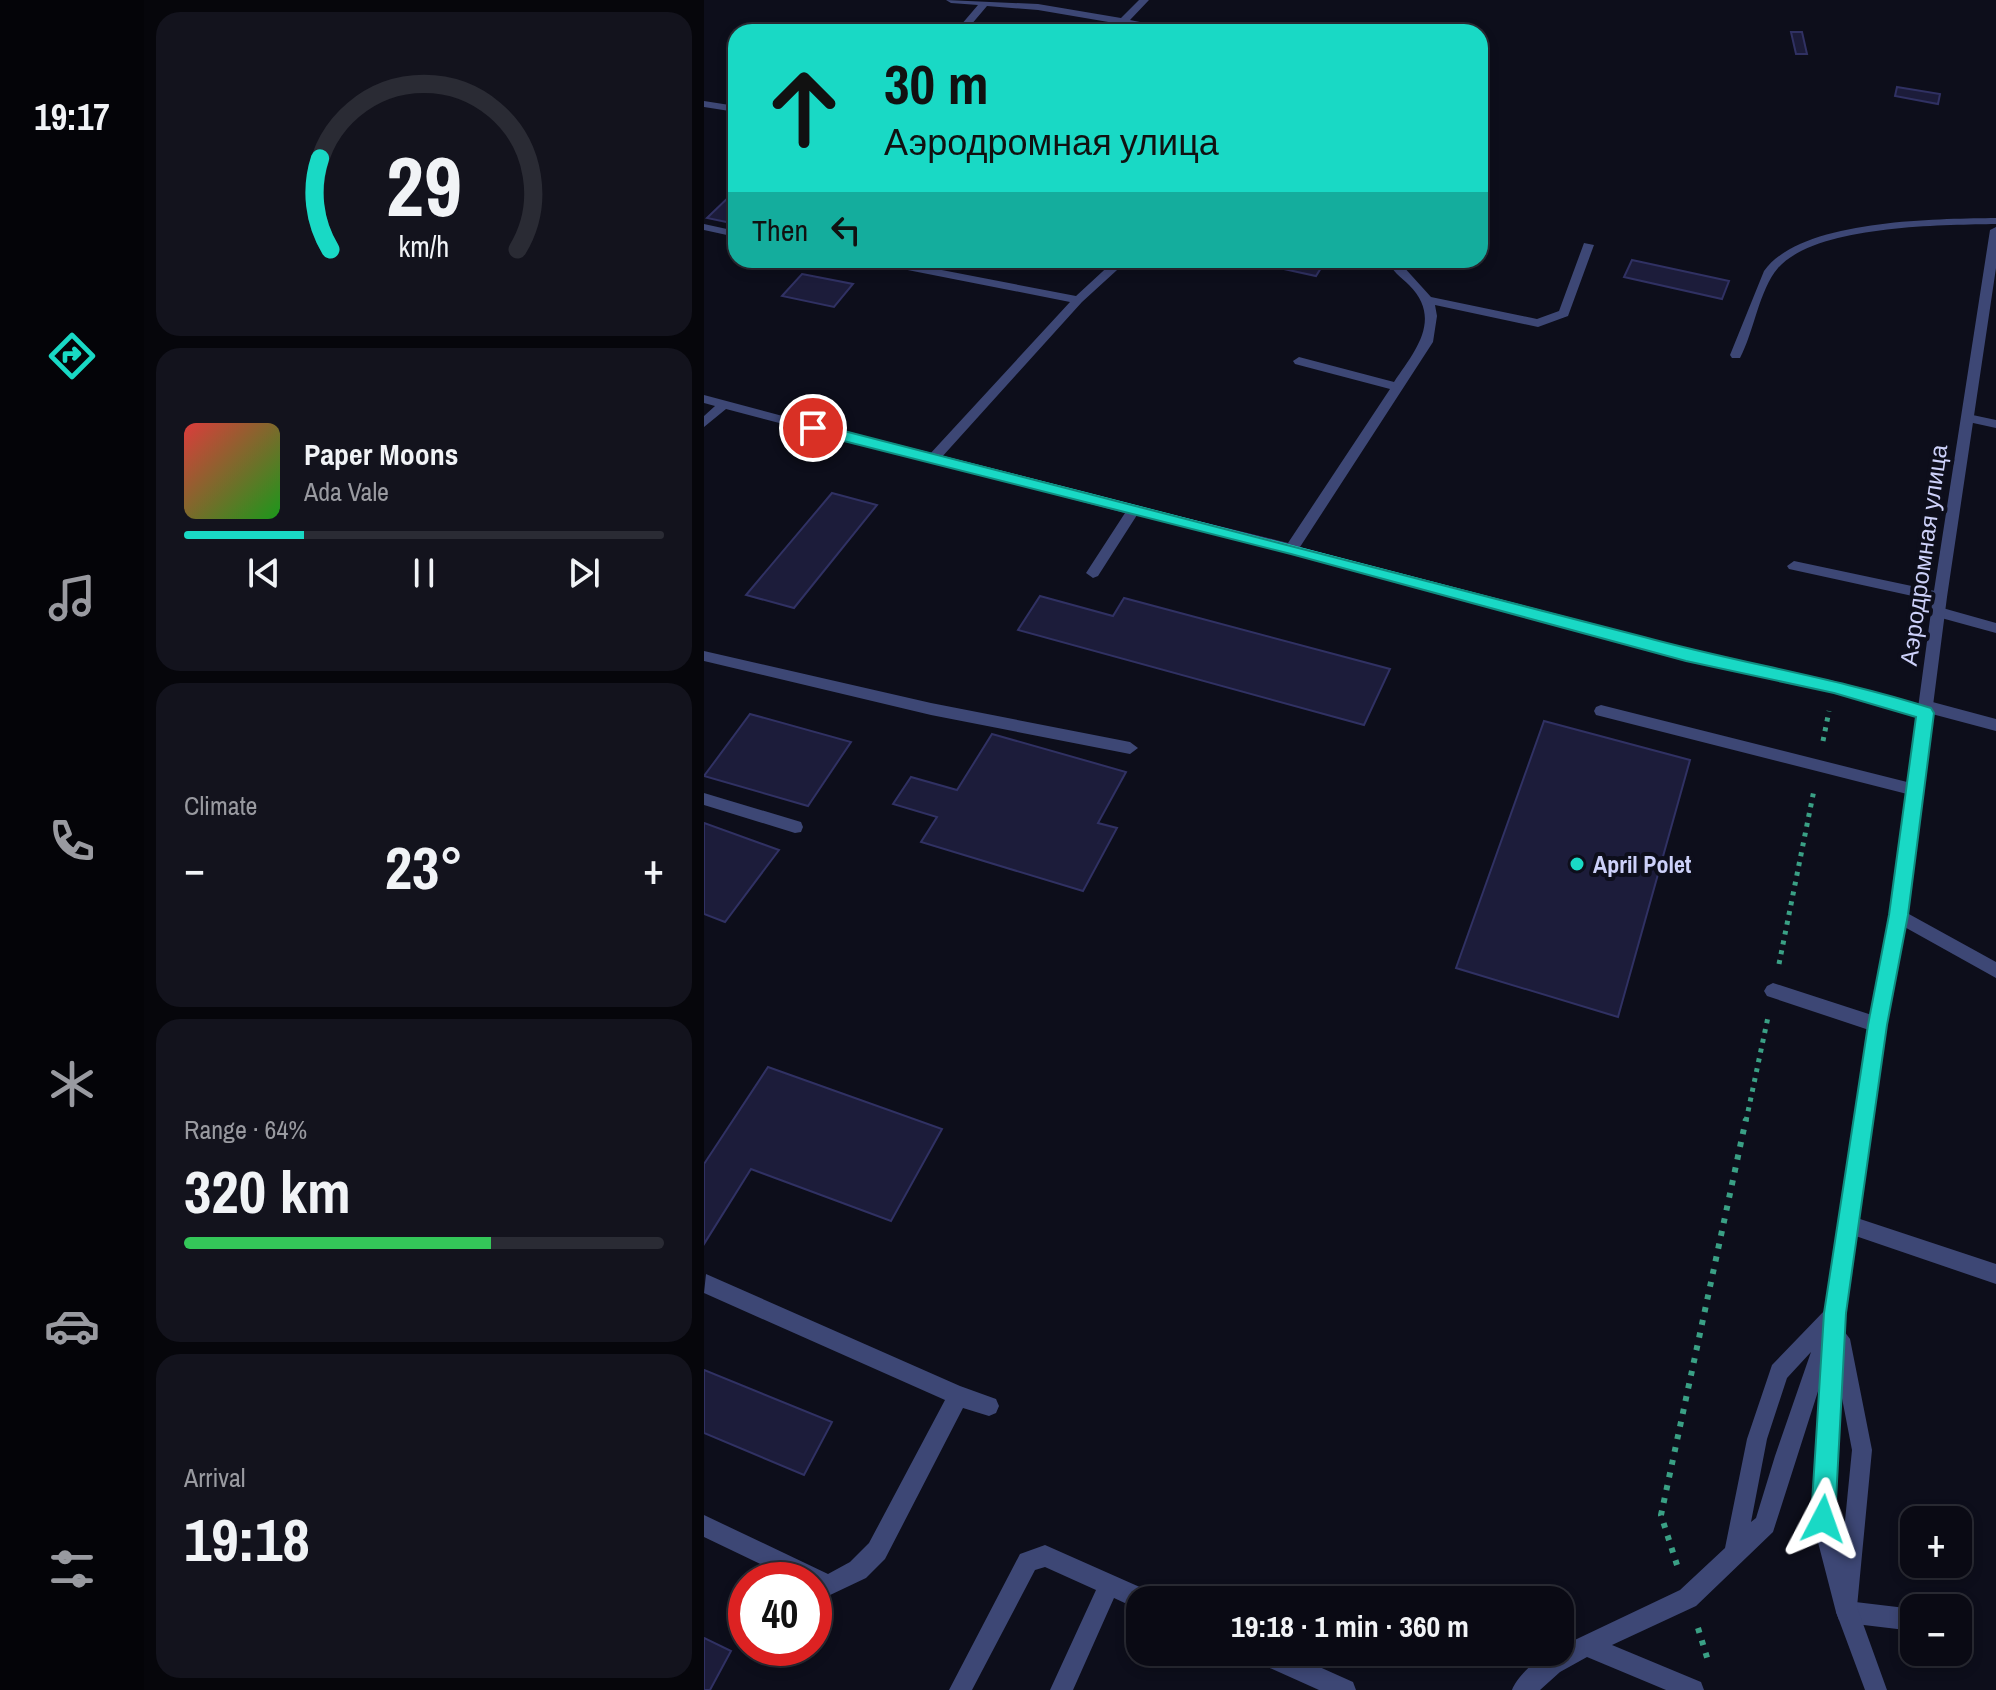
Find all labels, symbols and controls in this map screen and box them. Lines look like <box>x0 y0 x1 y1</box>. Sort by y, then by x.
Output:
text: 30 m <box>884 46 989 121</box>
icon: ahead <box>752 56 856 160</box>
text: 19:17 <box>34 93 110 141</box>
text: Аэродромная улица <box>884 118 1219 166</box>
text: 29 <box>386 129 462 241</box>
icon: left <box>824 208 868 252</box>
text: Then <box>752 210 808 250</box>
text: km/h <box>399 227 449 266</box>
icon: directions <box>44 328 100 384</box>
pin <box>779 394 847 462</box>
icon: arrive <box>791 406 835 450</box>
text: Paper Moons <box>304 434 458 474</box>
street label: Аэродромная улица <box>1892 442 1954 668</box>
text: Ada Vale <box>304 474 389 509</box>
icon: previous <box>242 551 286 595</box>
icon: pause <box>402 551 446 595</box>
icon: next <box>562 551 606 595</box>
icon: music <box>44 570 100 626</box>
text: Climate <box>184 788 257 823</box>
icon: phone <box>44 813 100 869</box>
text: 23° <box>385 827 463 908</box>
text: − <box>184 838 205 898</box>
text: + <box>643 838 664 898</box>
place label: April Polet <box>1593 848 1692 880</box>
marker: April Polet <box>1568 855 1586 873</box>
icon: climate <box>44 1056 100 1112</box>
text: Range · 64% <box>184 1112 307 1147</box>
text: 320 km <box>184 1151 351 1232</box>
icon: car <box>44 1298 100 1354</box>
text: Arrival <box>184 1460 246 1495</box>
position arrow <box>1781 1477 1865 1561</box>
text: 19:18 <box>184 1499 310 1580</box>
map controls <box>1900 1506 1972 1666</box>
button: + <box>1900 1506 1972 1578</box>
icon: filters <box>44 1541 100 1597</box>
speed limit sign: 40 <box>728 1562 832 1666</box>
button: − <box>1900 1594 1972 1666</box>
text: 19:18 · 1 min · 360 m <box>1231 1606 1469 1646</box>

